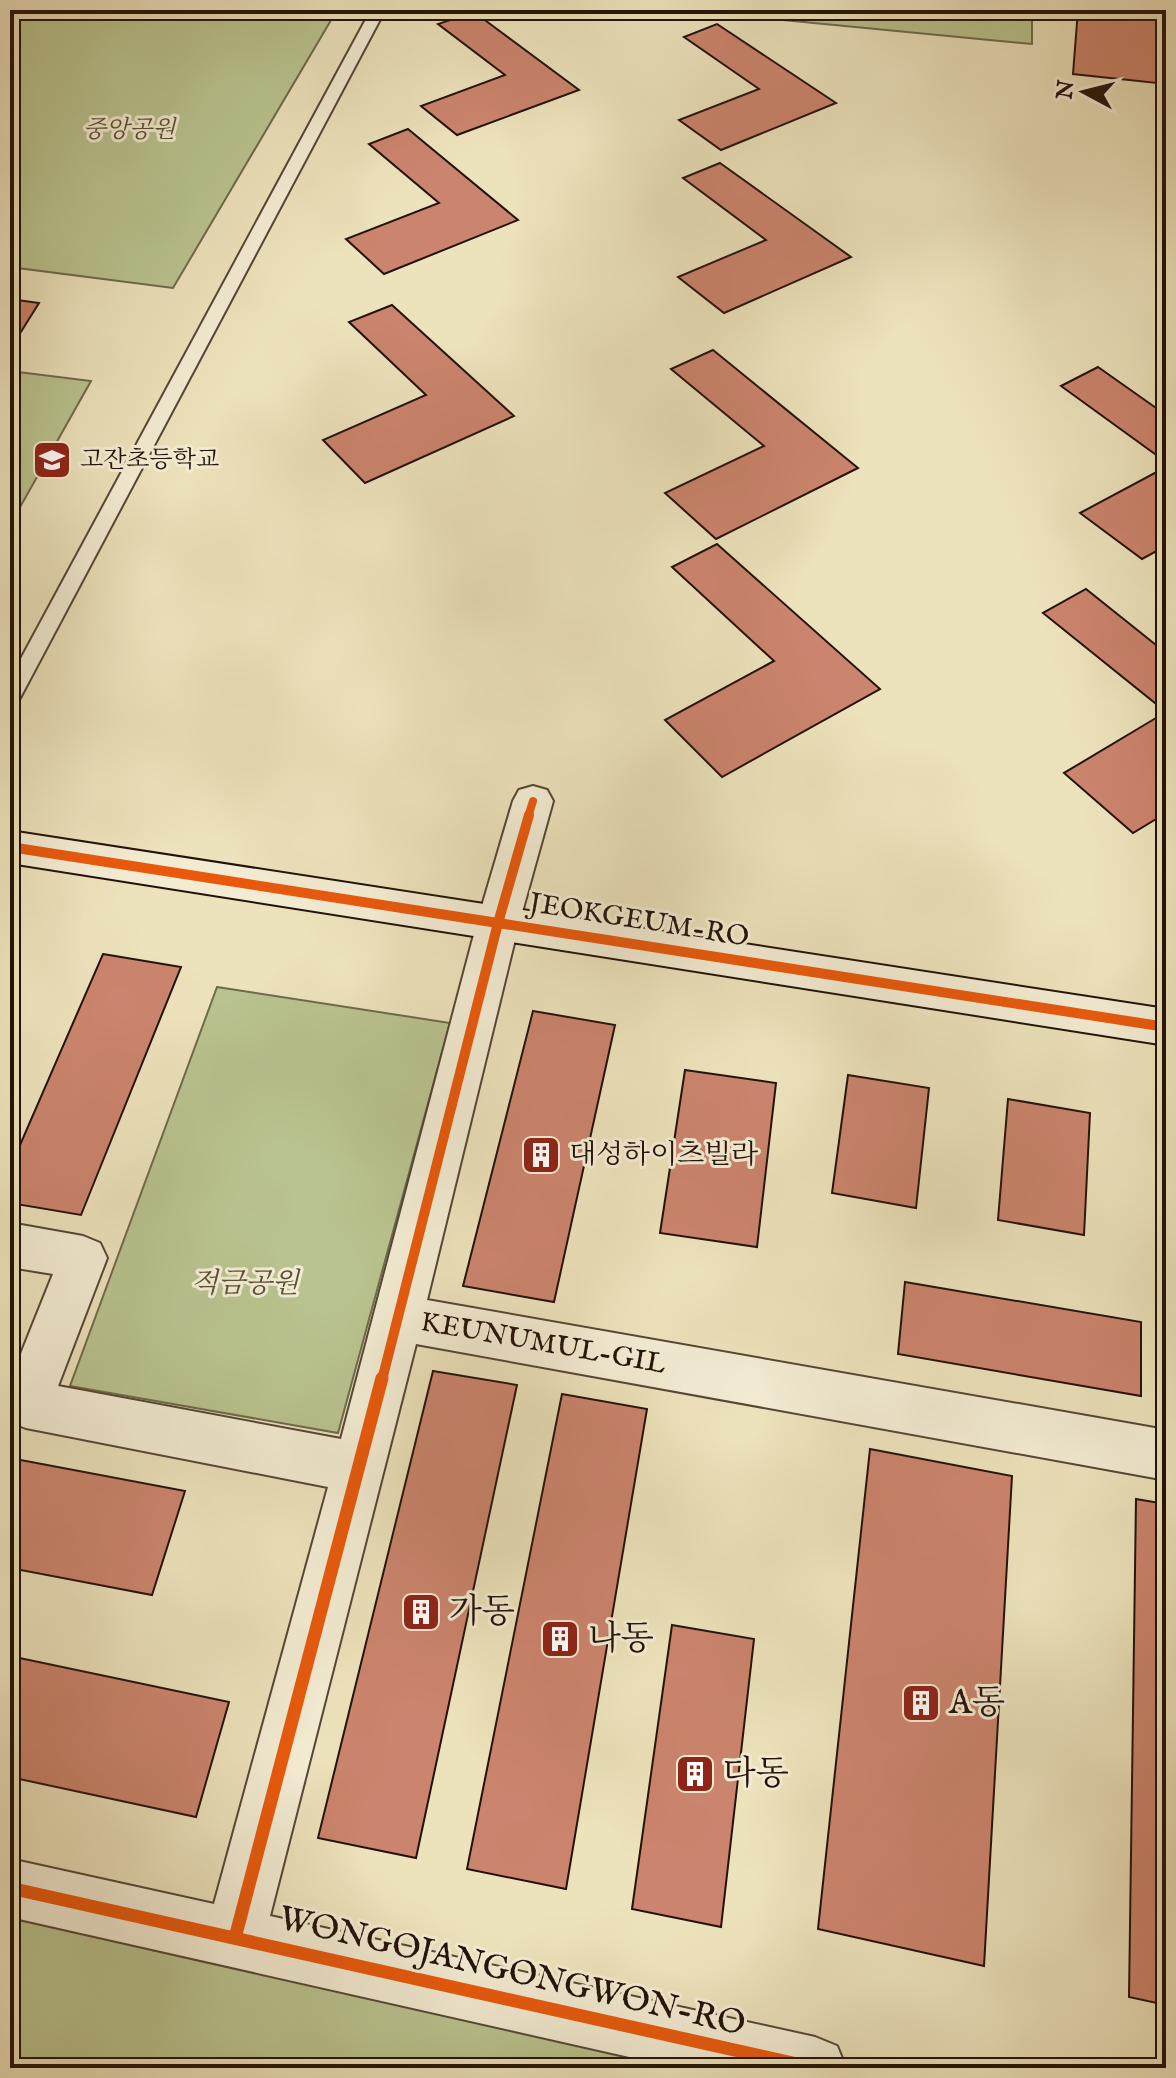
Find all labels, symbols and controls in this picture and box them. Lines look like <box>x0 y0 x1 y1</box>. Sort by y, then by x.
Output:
north arrow <box>1044 52 1124 132</box>
text: N <box>1051 79 1081 102</box>
park label: 중앙공원 <box>83 115 177 146</box>
school or university icon: 고잔초등학교 <box>31 439 73 481</box>
place label: 고잔초등학교 <box>80 445 219 476</box>
street label: JEOKGEUM-RO <box>524 886 751 956</box>
building icon: 대성하이츠빌라 <box>520 1134 562 1176</box>
place label: 대성하이츠빌라 <box>569 1138 758 1173</box>
park label: 적금공원 <box>191 1267 301 1302</box>
street label: KEUNUMUL-GIL <box>418 1305 668 1383</box>
building icon: 가동 <box>400 1591 442 1633</box>
place label: 가동 <box>449 1591 515 1634</box>
building icon: 나동 <box>539 1618 581 1660</box>
place label: 나동 <box>588 1618 654 1661</box>
building icon: A동 <box>900 1682 942 1724</box>
place label: A동 <box>948 1682 1005 1725</box>
building icon: 다동 <box>674 1753 716 1795</box>
place label: 다동 <box>723 1753 789 1796</box>
street label: WONGOJANGONGWON-RO <box>275 1897 749 2047</box>

